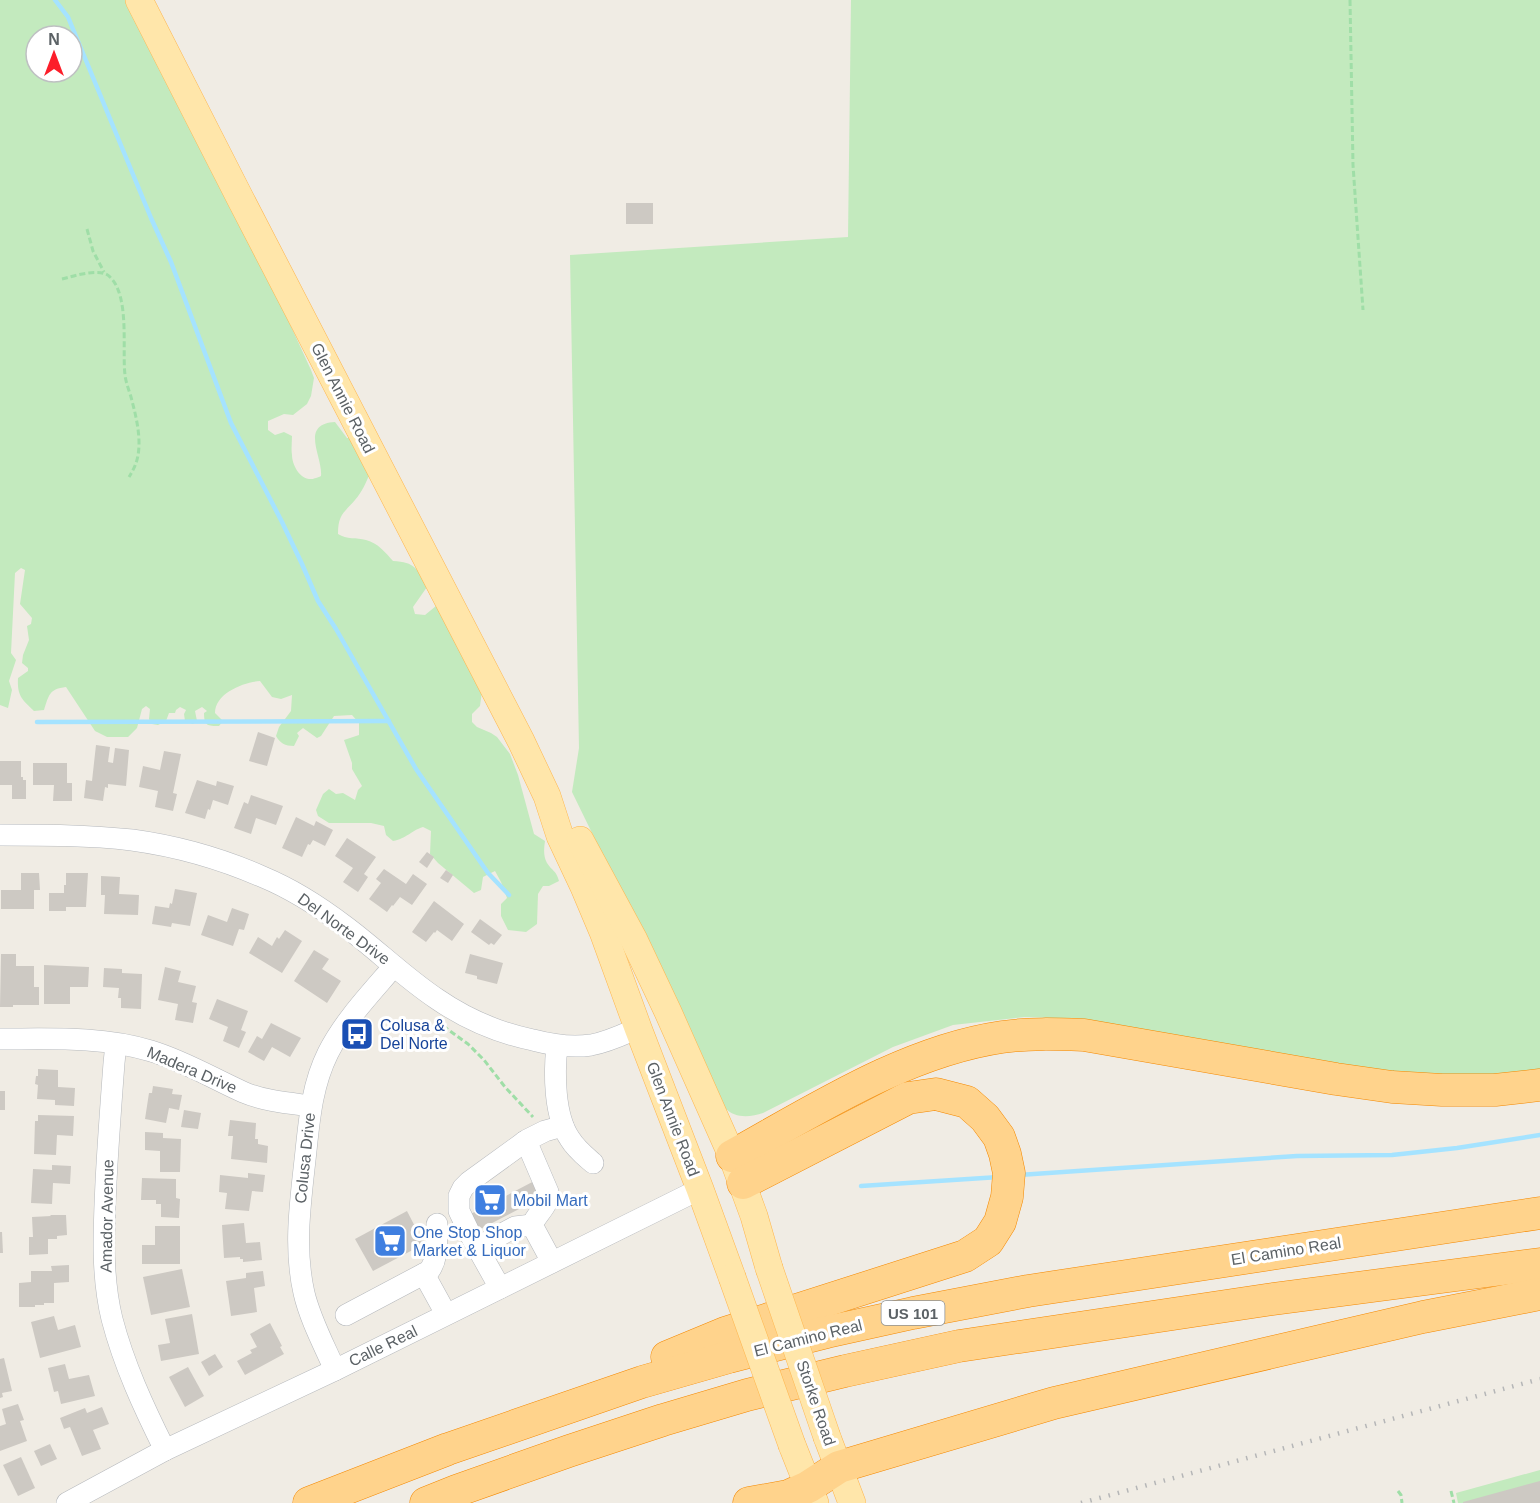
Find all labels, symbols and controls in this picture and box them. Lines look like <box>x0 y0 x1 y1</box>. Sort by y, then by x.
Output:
north arrow <box>24 24 84 84</box>
text: N <box>48 31 60 48</box>
street label: Glen Annie Road <box>308 340 378 456</box>
street label: Del Norte Drive <box>295 890 393 968</box>
bus stop icon: Colusa & Del Norte <box>339 1016 375 1052</box>
place label: Colusa & Del Norte <box>380 1017 448 1052</box>
street label: Madera Drive <box>144 1043 240 1097</box>
street label: Glen Annie Road <box>643 1059 703 1179</box>
street label: Colusa Drive <box>292 1111 318 1204</box>
street label: Amador Avenue <box>98 1159 116 1273</box>
supermarket icon: Mobil Mart <box>472 1182 508 1218</box>
place label: Mobil Mart <box>513 1192 588 1209</box>
supermarket icon: One Stop Shop Market & Liquor <box>372 1223 408 1259</box>
place label: One Stop Shop Market & Liquor <box>413 1224 527 1259</box>
street label: El Camino Real <box>1230 1234 1342 1268</box>
road number: US 101 <box>882 1301 944 1325</box>
street label: El Camino Real <box>752 1316 864 1360</box>
street label: Calle Real <box>346 1322 420 1370</box>
street label: Storke Road <box>793 1358 839 1448</box>

